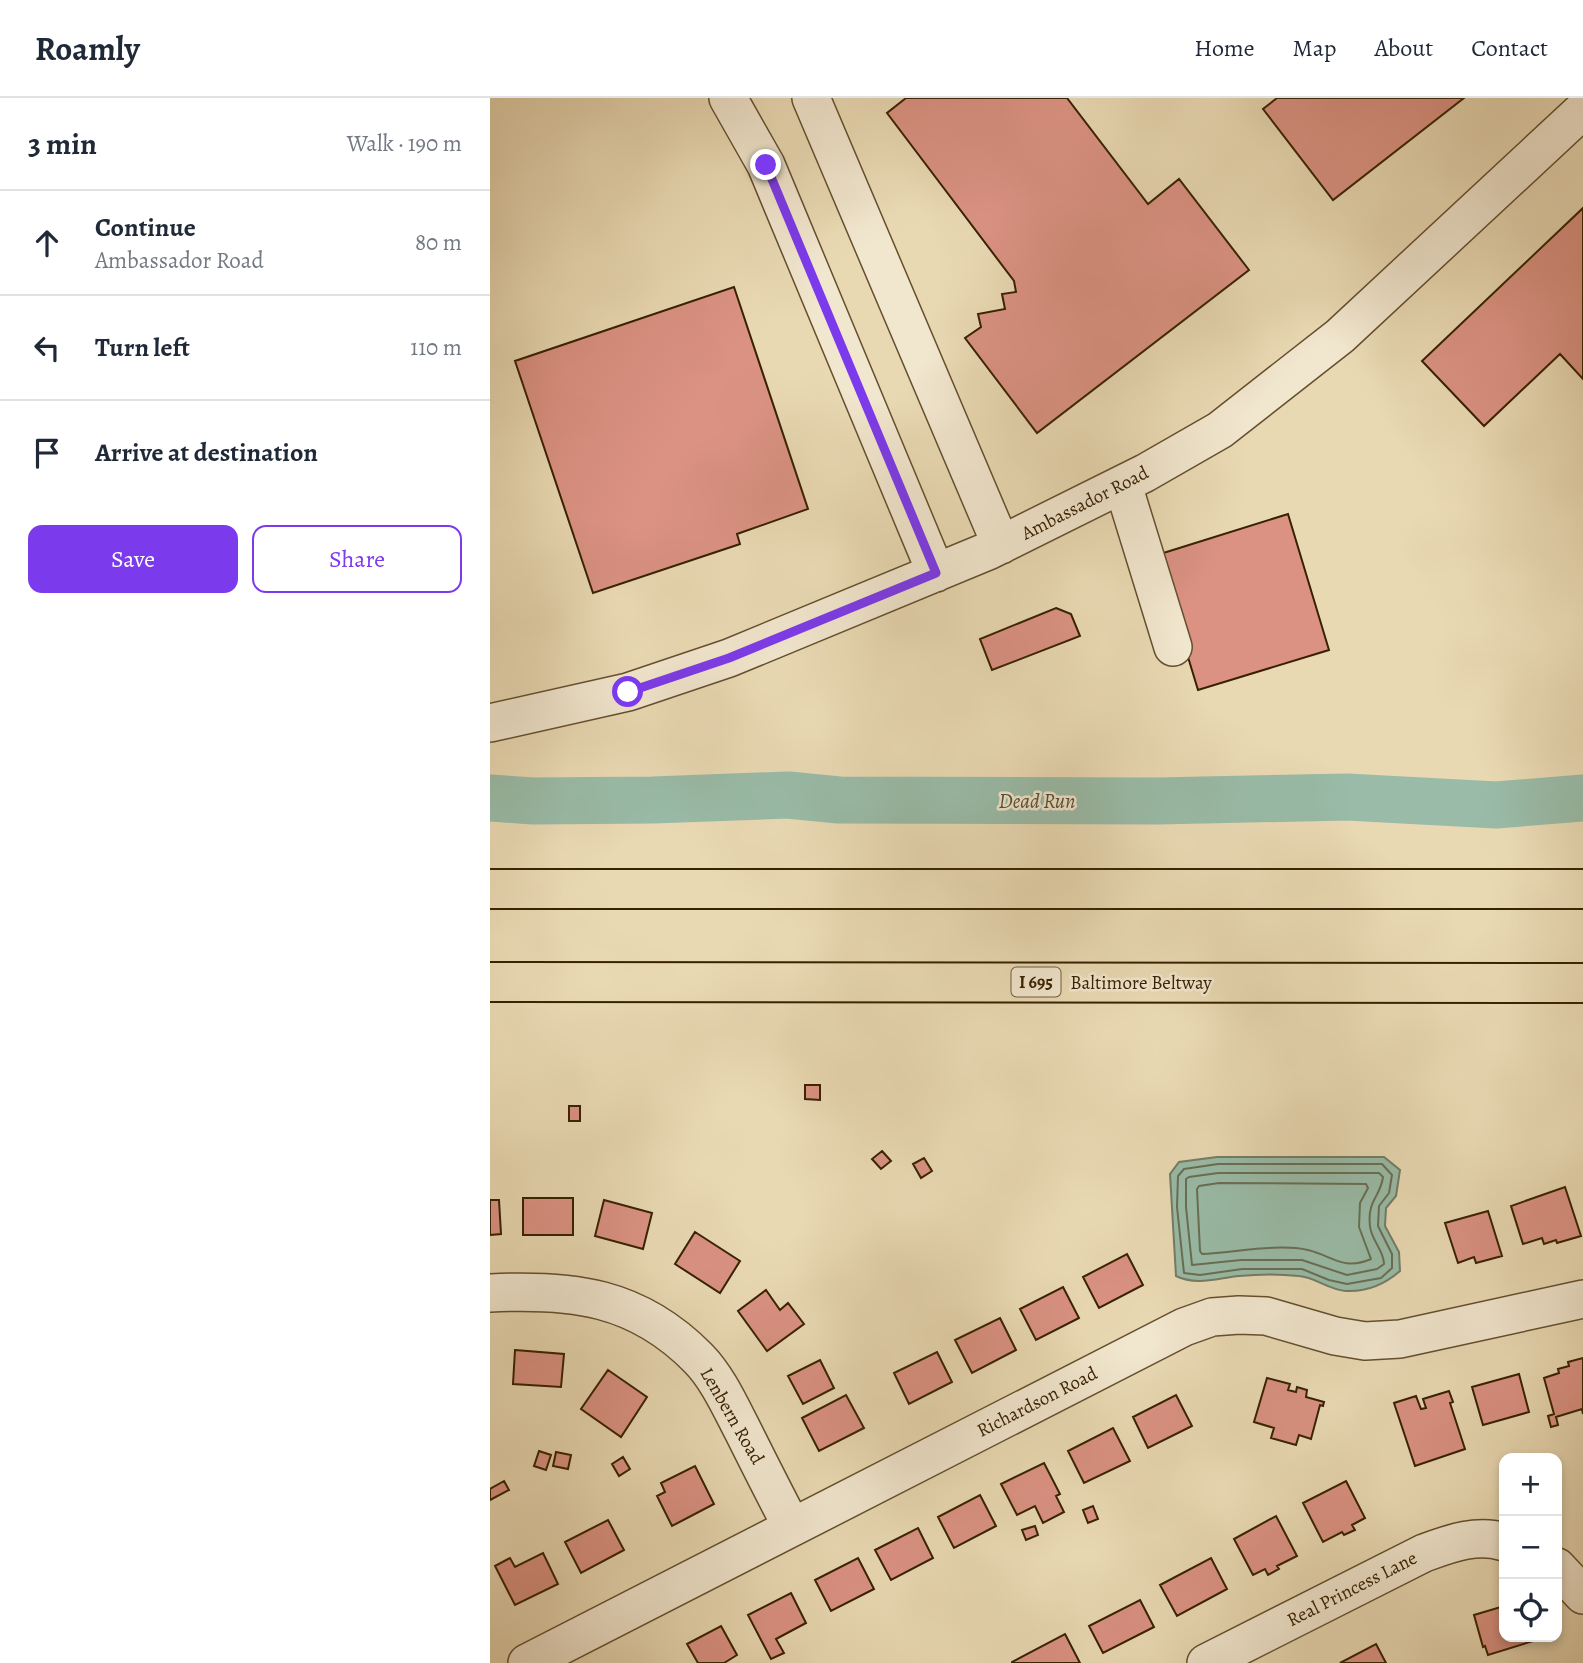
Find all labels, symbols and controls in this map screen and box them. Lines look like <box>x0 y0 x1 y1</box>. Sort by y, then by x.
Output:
text: Roamly <box>35 26 140 71</box>
text: Home <box>1194 32 1255 64</box>
text: Map <box>1293 32 1337 64</box>
text: About <box>1375 32 1433 64</box>
text: Contact <box>1471 32 1548 64</box>
text: 3 min <box>28 124 97 164</box>
text: Walk · 190 m <box>347 128 462 159</box>
route end <box>750 149 781 180</box>
text: Continue <box>95 210 196 245</box>
icon: ahead <box>28 224 66 262</box>
text: 80 m <box>415 227 462 258</box>
text: Ambassador Road <box>95 245 264 276</box>
icon: left <box>28 329 66 367</box>
text: Turn left <box>95 330 190 365</box>
text: 110 m <box>410 332 462 363</box>
icon: arrive <box>28 434 66 472</box>
text: Arrive at destination <box>95 435 318 470</box>
street label: Ambassador Road <box>1016 459 1154 547</box>
button: Save <box>28 525 238 593</box>
button: Share <box>252 525 462 593</box>
route start <box>612 676 643 707</box>
water label: Dead Run <box>999 787 1076 815</box>
road number: I 695 <box>1012 968 1060 996</box>
street label: Baltimore Beltway <box>1070 970 1212 996</box>
street label: Richardson Road <box>972 1360 1102 1444</box>
street label: Lenbern Road <box>694 1363 771 1470</box>
map controls <box>1499 1453 1562 1642</box>
button: + <box>1499 1453 1562 1516</box>
button: − <box>1499 1516 1562 1579</box>
street label: Real Princess Lane <box>1282 1545 1422 1633</box>
button: locate <box>1499 1579 1562 1642</box>

